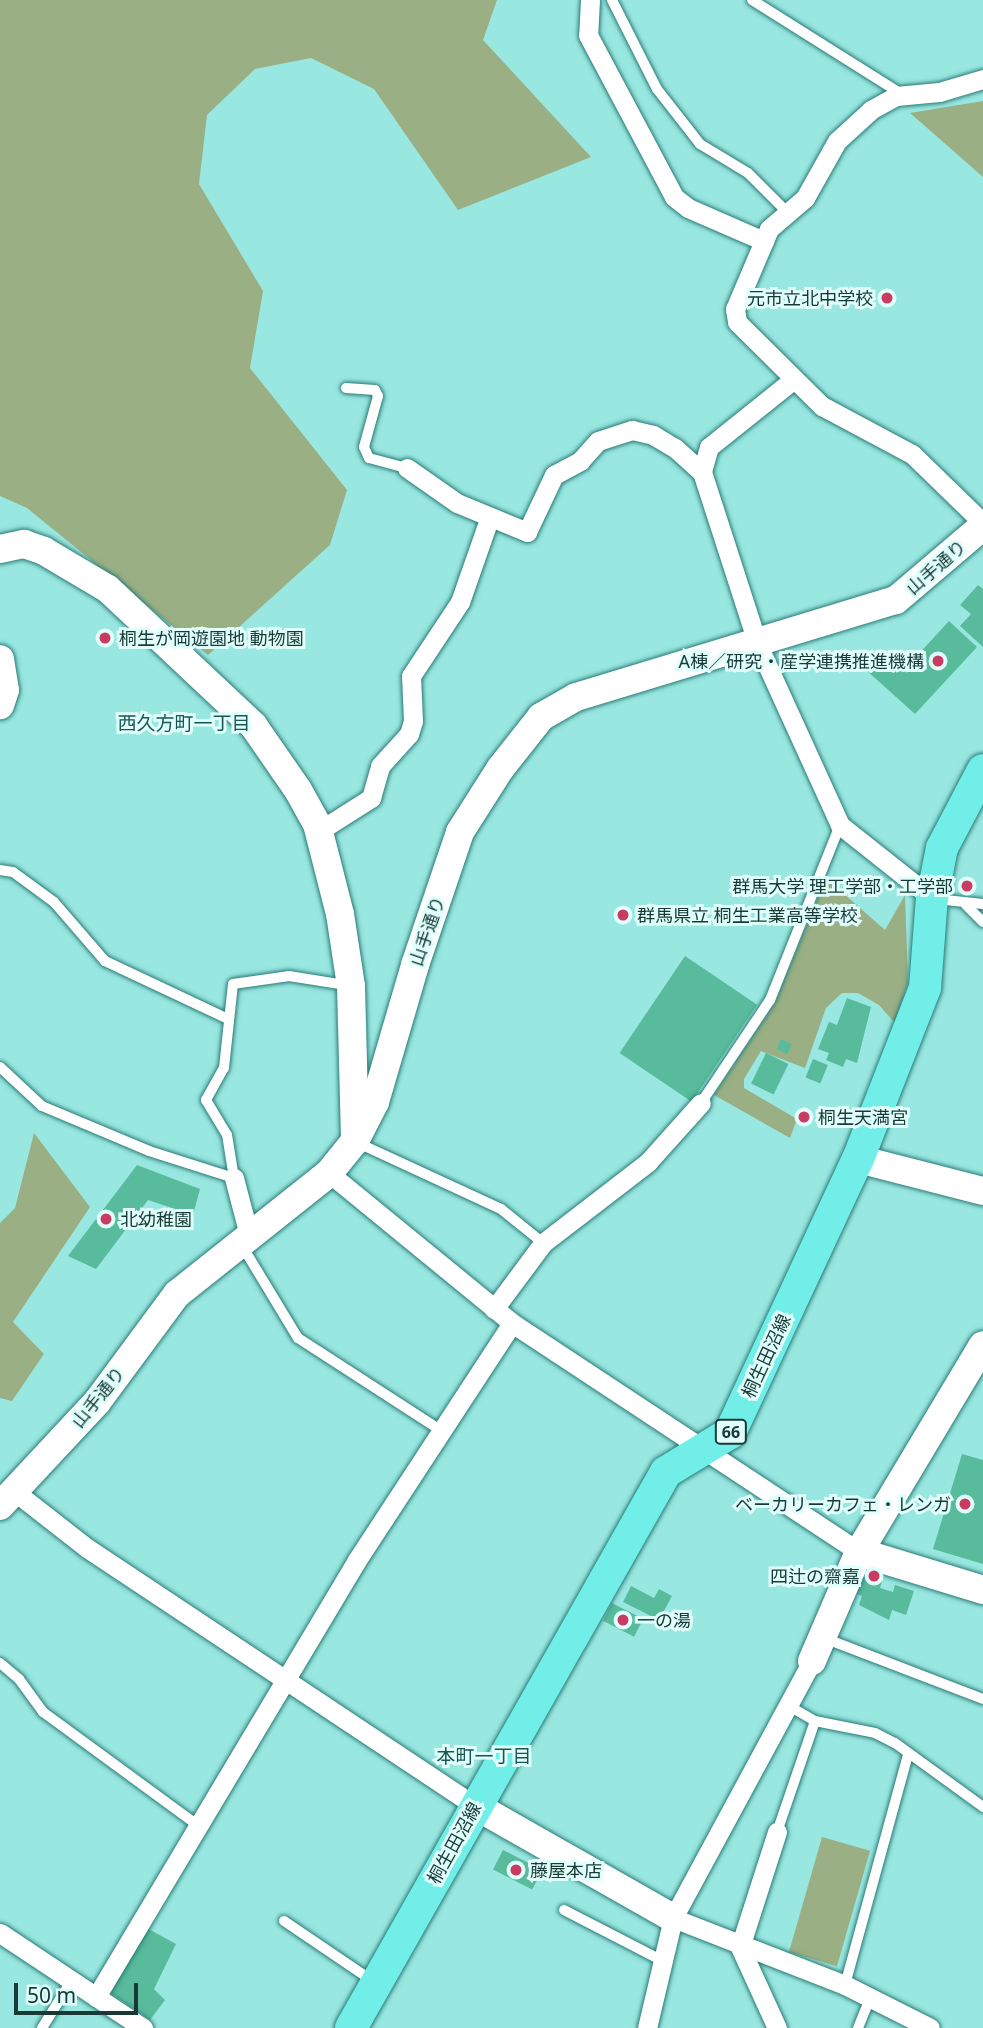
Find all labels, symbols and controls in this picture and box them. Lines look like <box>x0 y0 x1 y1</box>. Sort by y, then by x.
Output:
place label: 元市立北中学校 <box>747 287 873 309</box>
marker: 元市立北中学校 <box>879 290 895 306</box>
street label: 山手通り <box>902 535 970 599</box>
place label: 桐生が岡遊園地 動物園 <box>119 627 304 649</box>
marker: 桐生が岡遊園地 動物園 <box>97 630 113 646</box>
place label: A棟／研究・産学連携推進機構 <box>678 650 924 672</box>
marker: A棟／研究・産学連携推進機構 <box>930 653 946 669</box>
district label: 西久方町一丁目 <box>118 713 250 735</box>
place label: 群馬大学 理工学部・工学部 <box>732 875 953 897</box>
marker: 群馬大学 理工学部・工学部 <box>959 878 975 894</box>
street label: 山手通り <box>405 893 449 969</box>
place label: 群馬県立 桐生工業高等学校 <box>637 904 858 926</box>
marker: 群馬県立 桐生工業高等学校 <box>615 907 631 923</box>
place label: 桐生天満宮 <box>818 1106 908 1128</box>
marker: 桐生天満宮 <box>796 1109 812 1125</box>
place label: 北幼稚園 <box>120 1208 192 1230</box>
marker: 北幼稚園 <box>98 1211 114 1227</box>
street label: 桐生田沼線 <box>737 1311 795 1401</box>
street label: 山手通り <box>67 1362 129 1432</box>
road number: 66 <box>714 1420 748 1444</box>
place label: ベーカリーカフェ・レンガ <box>735 1493 951 1515</box>
marker: ベーカリーカフェ・レンガ <box>957 1496 973 1512</box>
place label: 四辻の齋嘉 <box>770 1565 860 1587</box>
marker: 四辻の齋嘉 <box>866 1568 882 1584</box>
place label: 一の湯 <box>637 1609 691 1631</box>
marker: 一の湯 <box>615 1612 631 1628</box>
district label: 本町一丁目 <box>437 1746 531 1768</box>
street label: 桐生田沼線 <box>423 1798 485 1888</box>
place label: 藤屋本店 <box>530 1859 602 1881</box>
marker: 藤屋本店 <box>508 1862 524 1878</box>
scale bar <box>18 1968 142 2012</box>
text: 50 m <box>27 1981 76 2009</box>

